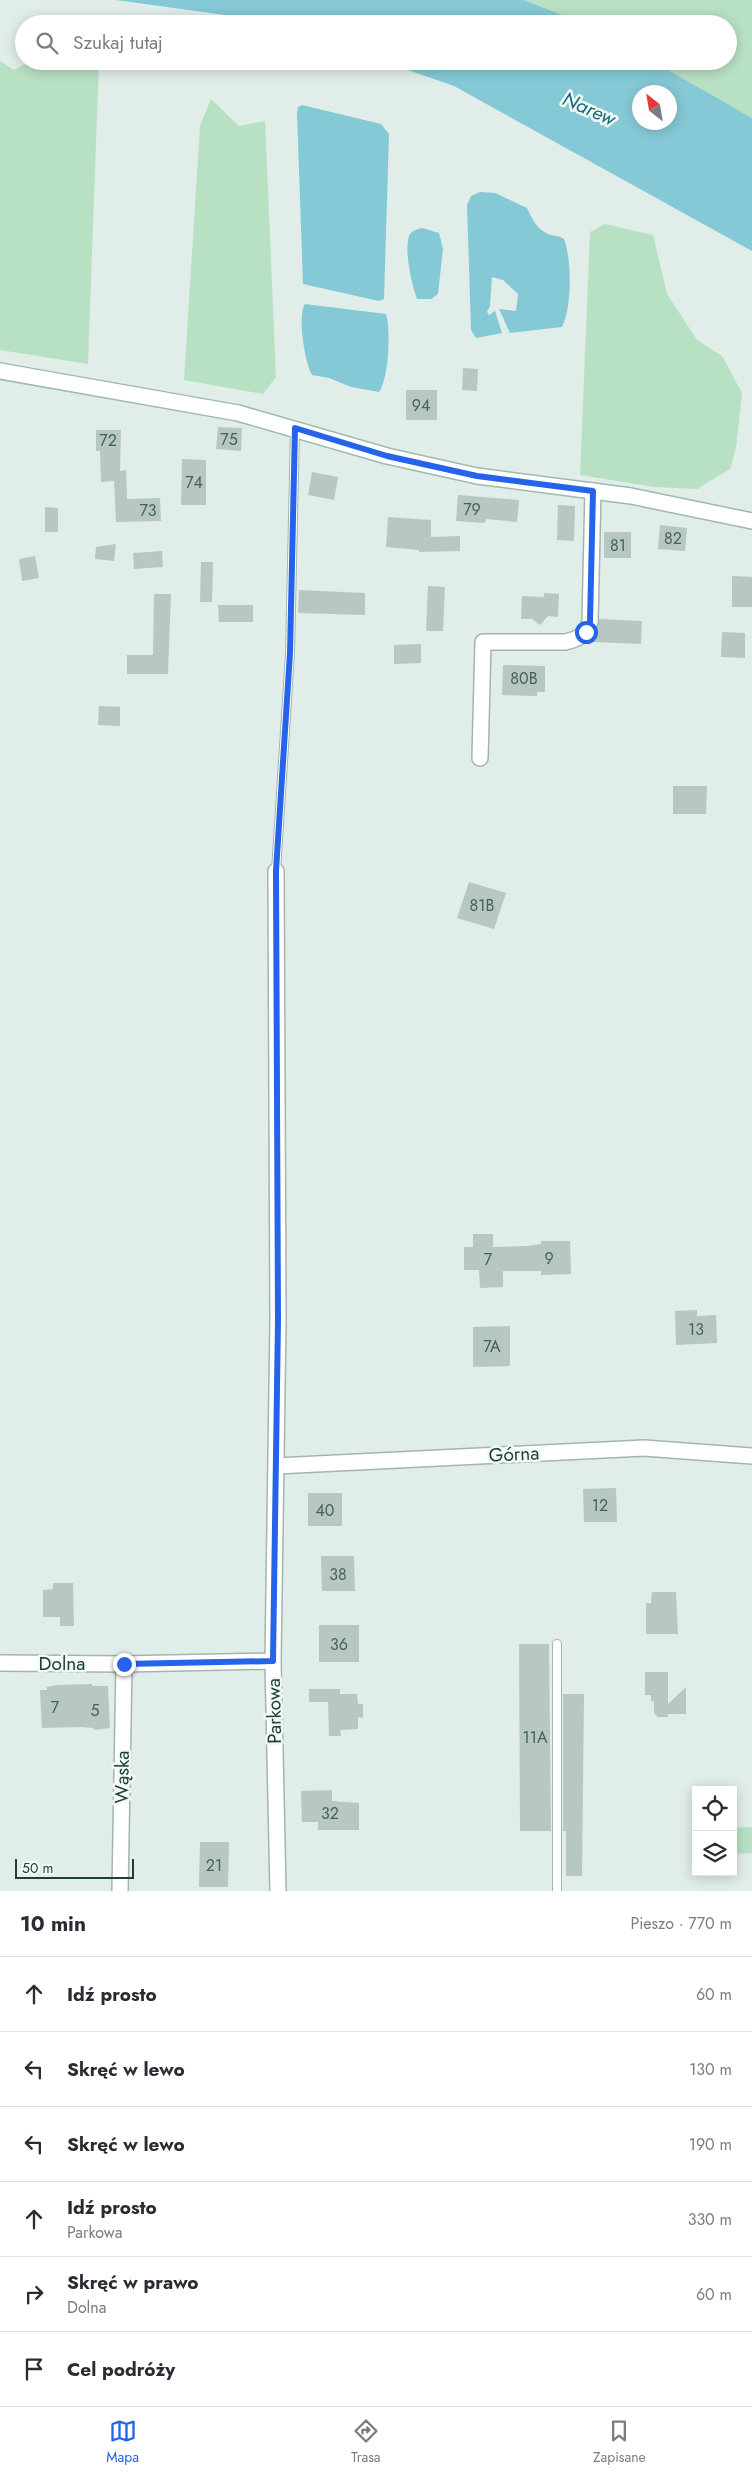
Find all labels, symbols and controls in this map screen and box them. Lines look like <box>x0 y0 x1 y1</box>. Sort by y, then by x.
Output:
search box <box>15 15 737 70</box>
icon: search <box>33 29 61 57</box>
text: Szukaj tutaj <box>73 29 163 56</box>
water label: Narew <box>558 84 622 134</box>
north arrow <box>632 85 677 130</box>
house number: 94 <box>412 394 430 417</box>
house number: 75 <box>220 428 238 451</box>
house number: 72 <box>99 429 117 452</box>
house number: 74 <box>185 471 203 494</box>
house number: 79 <box>463 498 481 521</box>
house number: 73 <box>139 499 157 522</box>
house number: 82 <box>664 527 682 550</box>
house number: 81 <box>610 534 626 557</box>
route start <box>575 621 598 644</box>
house number: 80B <box>510 667 538 690</box>
house number: 81B <box>470 894 494 917</box>
house number: 9 <box>544 1247 554 1270</box>
house number: 7 <box>484 1248 493 1271</box>
house number: 13 <box>688 1318 704 1341</box>
house number: 7A <box>483 1335 501 1358</box>
street label: Górna <box>488 1439 540 1469</box>
house number: 12 <box>592 1494 608 1517</box>
house number: 40 <box>316 1499 334 1522</box>
house number: 38 <box>329 1563 347 1586</box>
house number: 36 <box>330 1633 348 1656</box>
street label: Dolna <box>39 1650 85 1677</box>
route end <box>113 1653 136 1676</box>
street label: Parkowa <box>260 1678 288 1744</box>
house number: 7 <box>51 1696 60 1719</box>
house number: 5 <box>90 1699 100 1722</box>
house number: 11A <box>523 1726 548 1749</box>
street label: Wąska <box>108 1750 136 1804</box>
map controls <box>692 1786 737 1876</box>
button: locate <box>692 1786 737 1831</box>
house number: 32 <box>321 1802 339 1825</box>
button: layers <box>692 1831 737 1876</box>
house number: 21 <box>206 1854 222 1877</box>
scale bar <box>15 1856 134 1879</box>
text: 50 m <box>22 1858 53 1878</box>
text: 10 min <box>20 1909 86 1939</box>
text: Pieszo · 770 m <box>630 1912 732 1935</box>
icon: ahead <box>20 1980 48 2008</box>
text: Idź prosto <box>67 1981 157 2008</box>
text: 60 m <box>696 1983 732 2006</box>
icon: left <box>20 2055 48 2083</box>
text: Skręć w lewo <box>67 2056 185 2083</box>
text: 130 m <box>689 2058 732 2081</box>
icon: left <box>20 2130 48 2158</box>
text: Skręć w lewo <box>67 2131 185 2158</box>
text: 190 m <box>689 2133 732 2156</box>
text: Idź prosto <box>67 2194 157 2221</box>
icon: ahead <box>20 2205 48 2233</box>
text: 330 m <box>688 2208 732 2231</box>
text: Parkowa <box>67 2221 122 2244</box>
text: Skręć w prawo <box>67 2269 199 2296</box>
icon: right <box>20 2280 48 2308</box>
text: 60 m <box>696 2283 732 2306</box>
text: Dolna <box>67 2296 106 2319</box>
icon: arrive <box>20 2355 48 2383</box>
text: Cel podróży <box>67 2356 175 2383</box>
tab: Mapa <box>106 2417 139 2467</box>
tab: Trasa <box>351 2417 381 2467</box>
tab: Zapisane <box>593 2417 646 2467</box>

